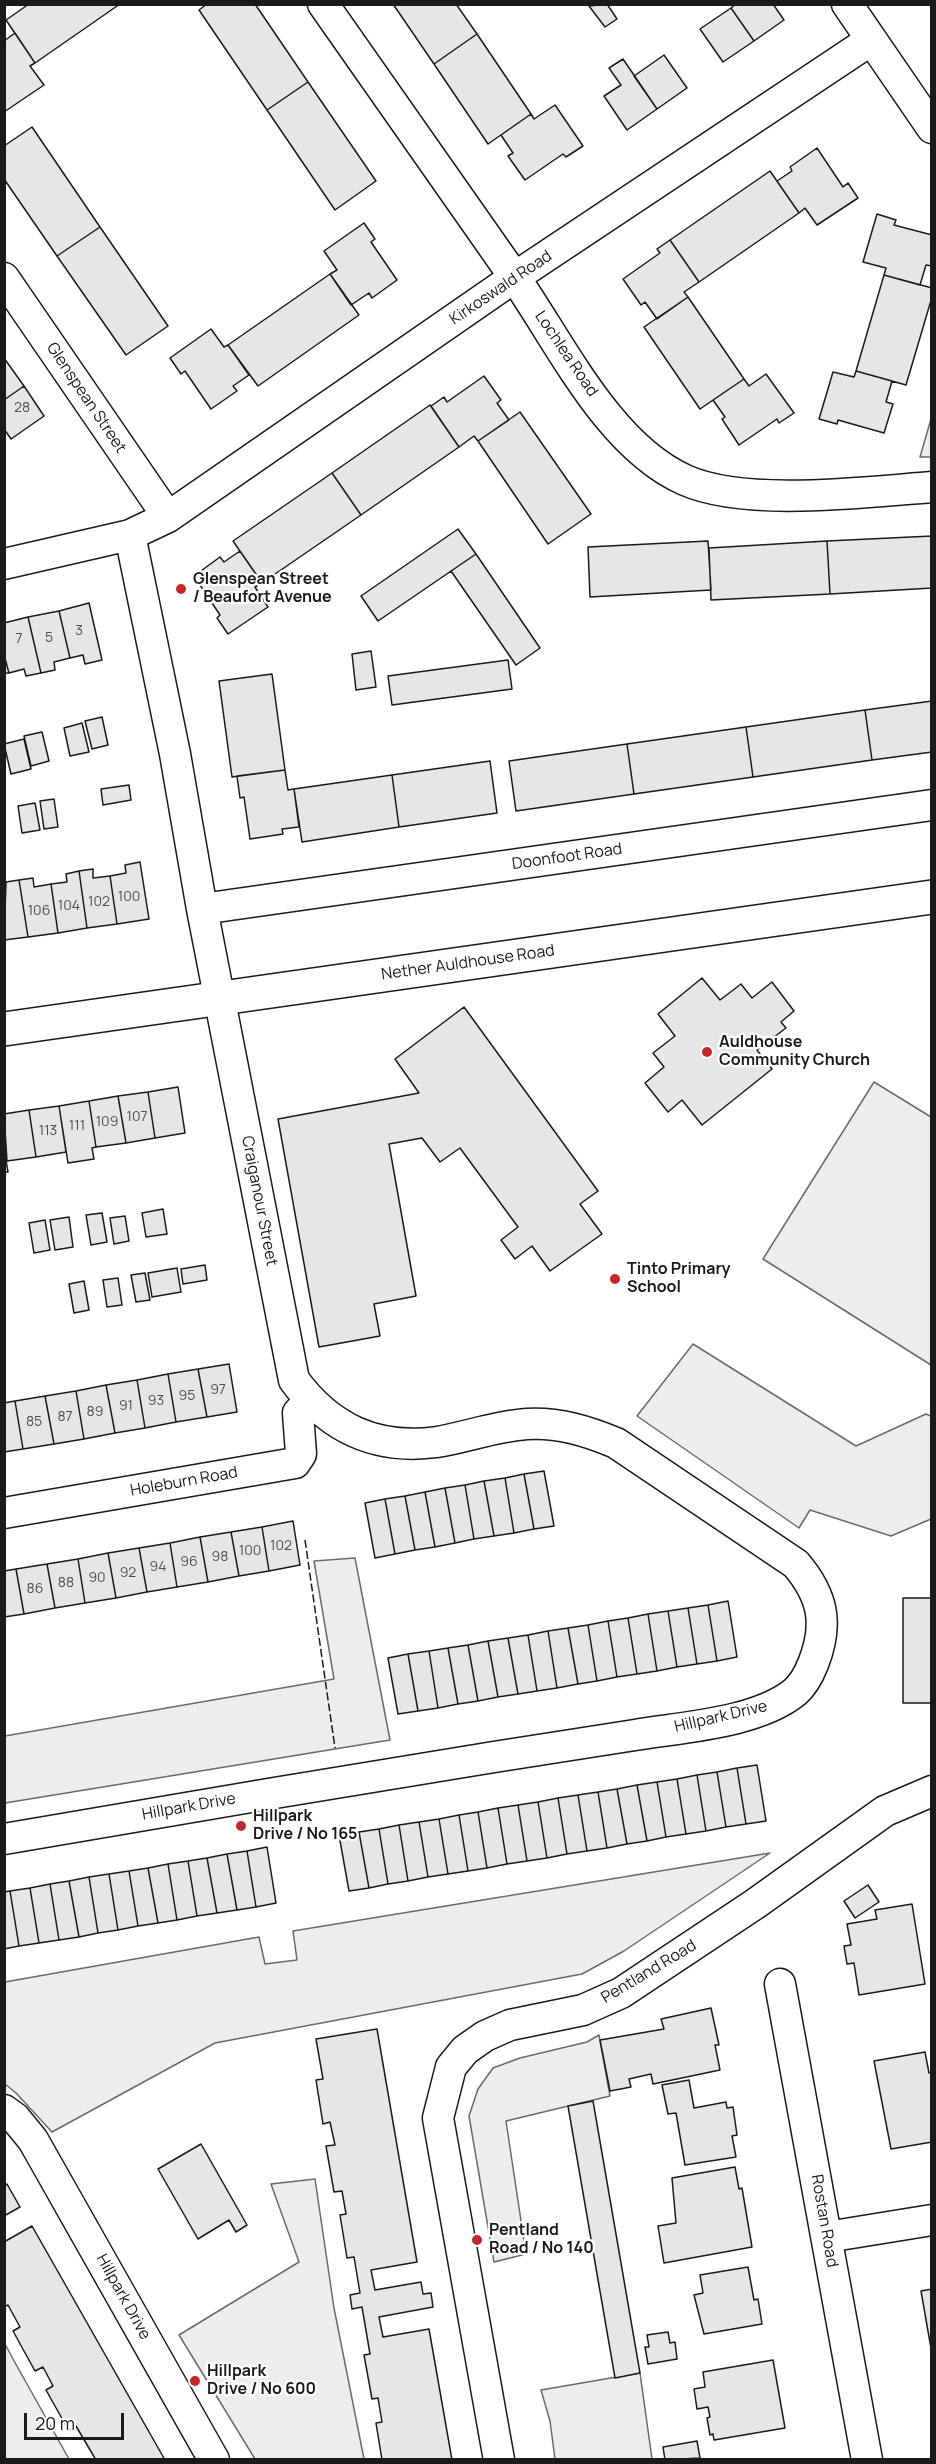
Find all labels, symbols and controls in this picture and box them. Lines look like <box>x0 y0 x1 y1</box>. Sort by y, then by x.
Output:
street label: Kirkoswald Road <box>446 247 556 329</box>
street label: Lochlea Road <box>530 308 602 400</box>
street label: Glenspean Street <box>42 339 130 457</box>
house number: 28 <box>14 400 30 416</box>
place label: Glenspean Street / Beaufort Avenue <box>193 570 332 608</box>
marker: Glenspean Street / Beaufort Avenue <box>174 582 188 596</box>
house number: 3 <box>75 623 83 639</box>
house number: 5 <box>45 630 53 646</box>
house number: 7 <box>15 631 23 647</box>
street label: Doonfoot Road <box>511 840 623 874</box>
house number: 100 <box>118 889 140 905</box>
house number: 102 <box>88 894 110 910</box>
house number: 104 <box>58 898 80 914</box>
house number: 106 <box>28 903 50 919</box>
street label: Nether Auldhouse Road <box>380 941 556 985</box>
place label: Auldhouse Community Church <box>719 1033 870 1071</box>
marker: Auldhouse Community Church <box>700 1045 714 1059</box>
house number: 107 <box>126 1109 148 1125</box>
house number: 109 <box>96 1114 118 1130</box>
house number: 111 <box>69 1118 85 1134</box>
house number: 113 <box>39 1123 57 1139</box>
street label: Craiganour Street <box>237 1134 281 1268</box>
place label: Tinto Primary School <box>627 1260 731 1298</box>
marker: Tinto Primary School <box>608 1272 622 1286</box>
house number: 97 <box>210 1382 226 1398</box>
house number: 95 <box>179 1388 195 1404</box>
house number: 93 <box>148 1393 164 1409</box>
house number: 91 <box>119 1398 133 1414</box>
house number: 89 <box>87 1404 103 1420</box>
house number: 87 <box>57 1409 73 1425</box>
house number: 85 <box>26 1414 42 1430</box>
street label: Holeburn Road <box>129 1463 239 1501</box>
house number: 102 <box>270 1538 292 1554</box>
house number: 100 <box>239 1543 261 1559</box>
house number: 98 <box>212 1549 228 1565</box>
house number: 96 <box>180 1554 198 1570</box>
house number: 94 <box>150 1559 166 1575</box>
house number: 92 <box>120 1565 136 1581</box>
house number: 90 <box>88 1570 106 1586</box>
house number: 88 <box>58 1575 74 1591</box>
house number: 86 <box>27 1581 43 1597</box>
street label: Hillpark Drive <box>673 1697 769 1737</box>
street label: Hillpark Drive <box>141 1789 237 1825</box>
place label: Hillpark Drive / No 165 <box>253 1807 357 1845</box>
marker: Hillpark Drive / No 165 <box>234 1819 248 1833</box>
street label: Pentland Road <box>598 1936 700 2008</box>
street label: Rostan Road <box>806 2173 842 2269</box>
place label: Pentland Road / No 140 <box>489 2221 594 2259</box>
marker: Pentland Road / No 140 <box>470 2233 484 2247</box>
street label: Hillpark Drive <box>92 2251 154 2343</box>
place label: Hillpark Drive / No 600 <box>207 2362 316 2400</box>
marker: Hillpark Drive / No 600 <box>188 2374 202 2388</box>
scale bar <box>27 2401 128 2439</box>
text: 20 m <box>35 2411 75 2435</box>

